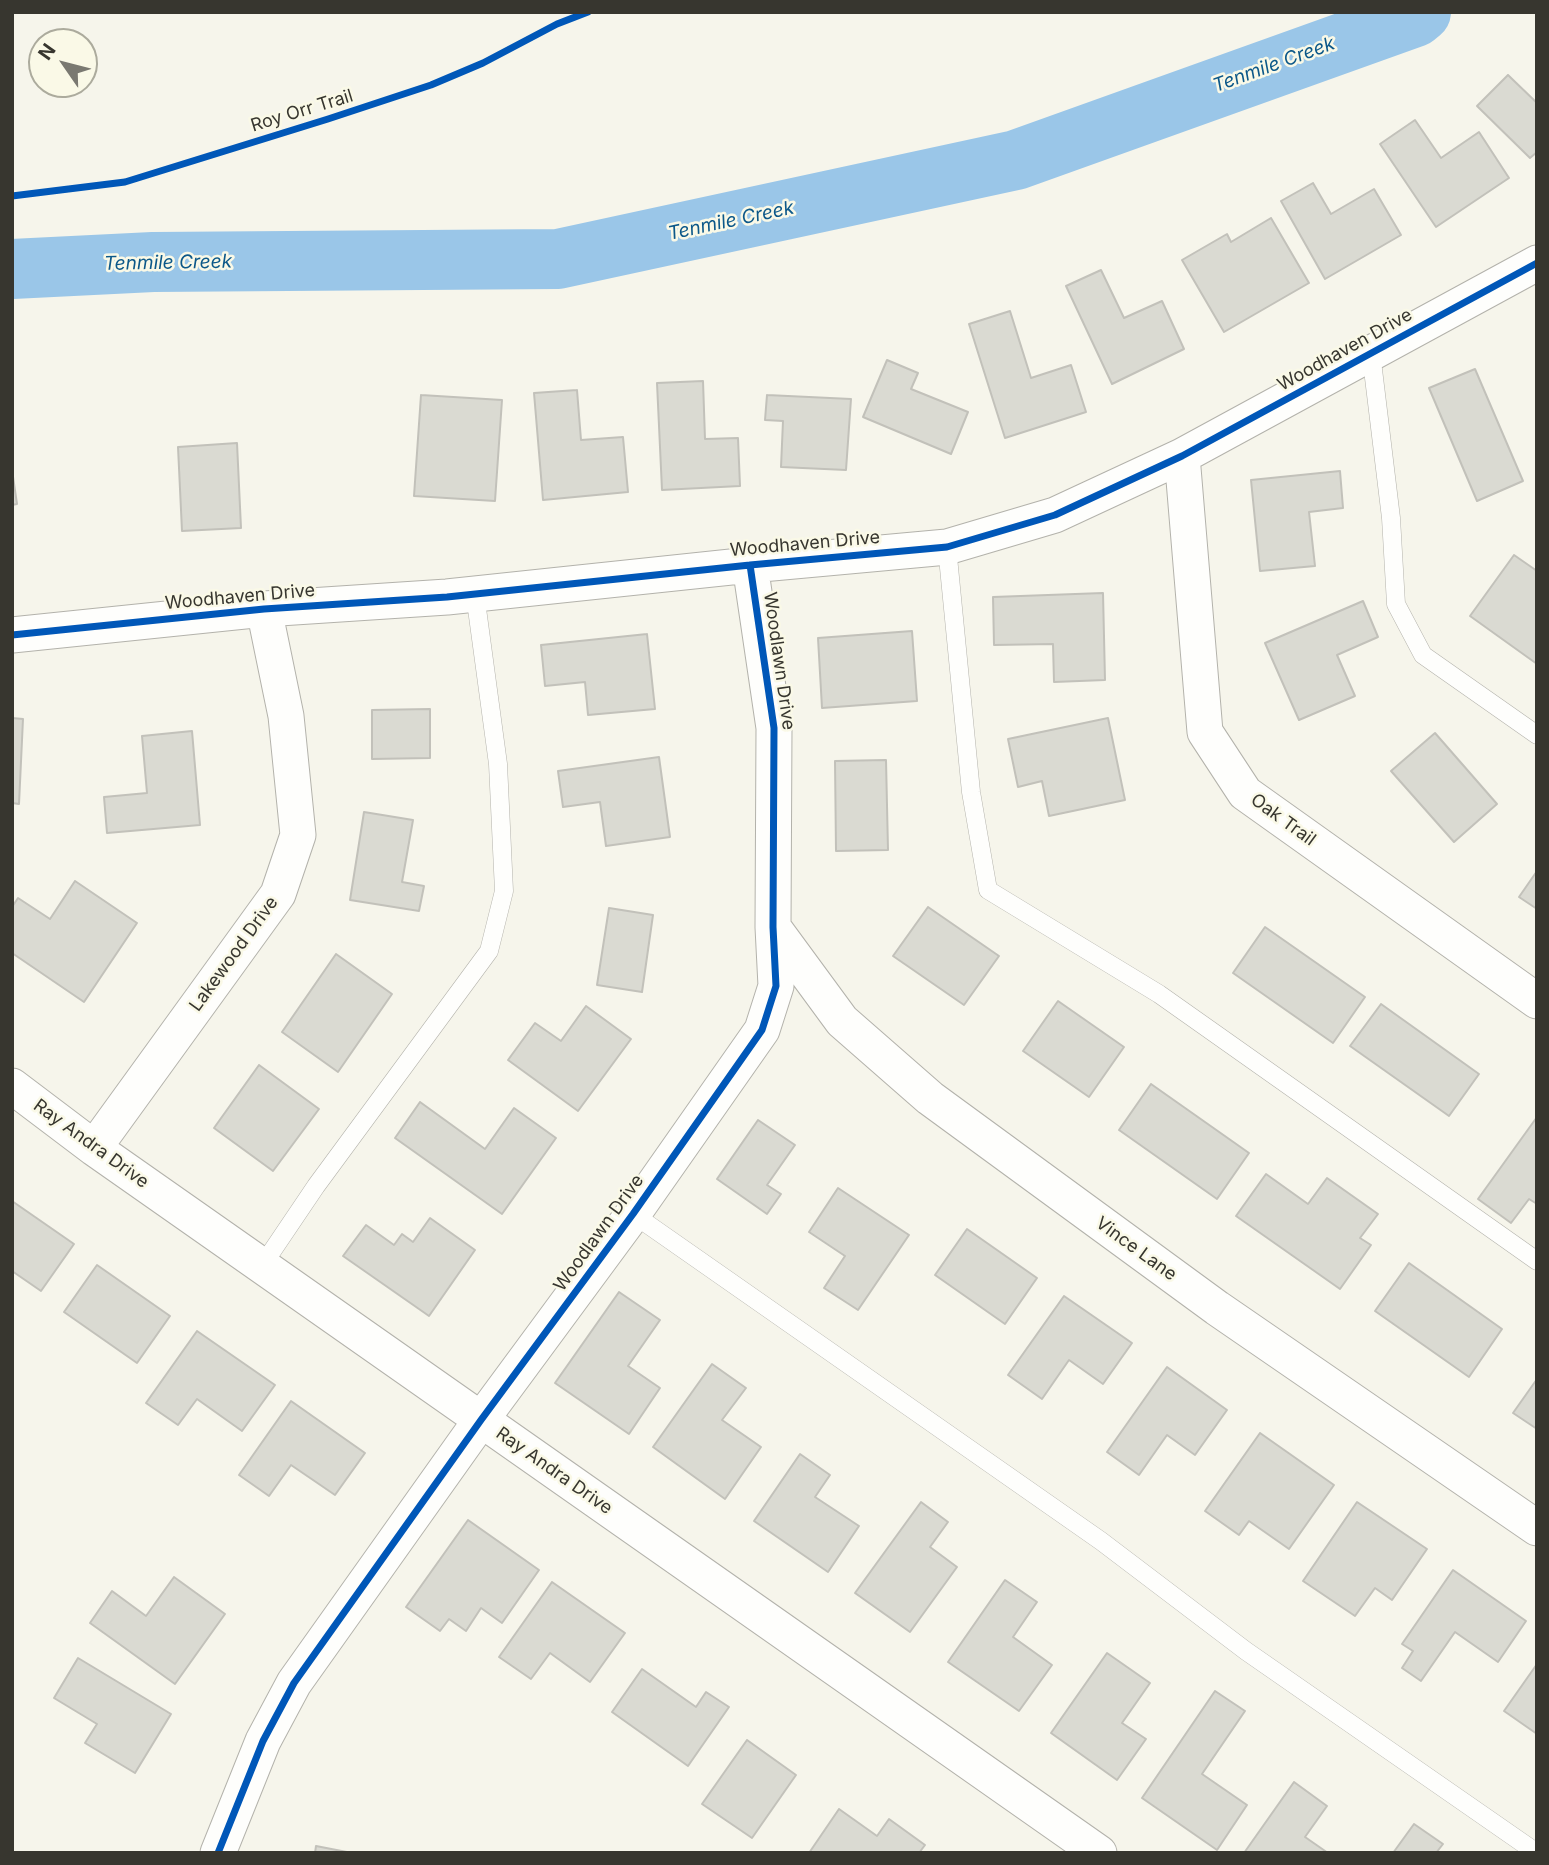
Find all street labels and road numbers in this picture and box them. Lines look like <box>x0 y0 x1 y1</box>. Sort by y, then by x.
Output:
street label: Roy Orr Trail <box>248 85 356 137</box>
street label: Woodhaven Drive <box>1274 304 1416 396</box>
street label: Woodhaven Drive <box>729 527 881 561</box>
street label: Woodhaven Drive <box>164 580 316 614</box>
street label: Woodlawn Drive <box>759 591 799 731</box>
street label: Oak Trail <box>1246 789 1320 851</box>
street label: Lakewood Drive <box>185 892 283 1016</box>
street label: Ray Andra Drive <box>29 1095 153 1193</box>
street label: Woodlawn Drive <box>549 1170 649 1296</box>
street label: Vince Lane <box>1091 1212 1181 1286</box>
street label: Ray Andra Drive <box>492 1423 616 1519</box>

